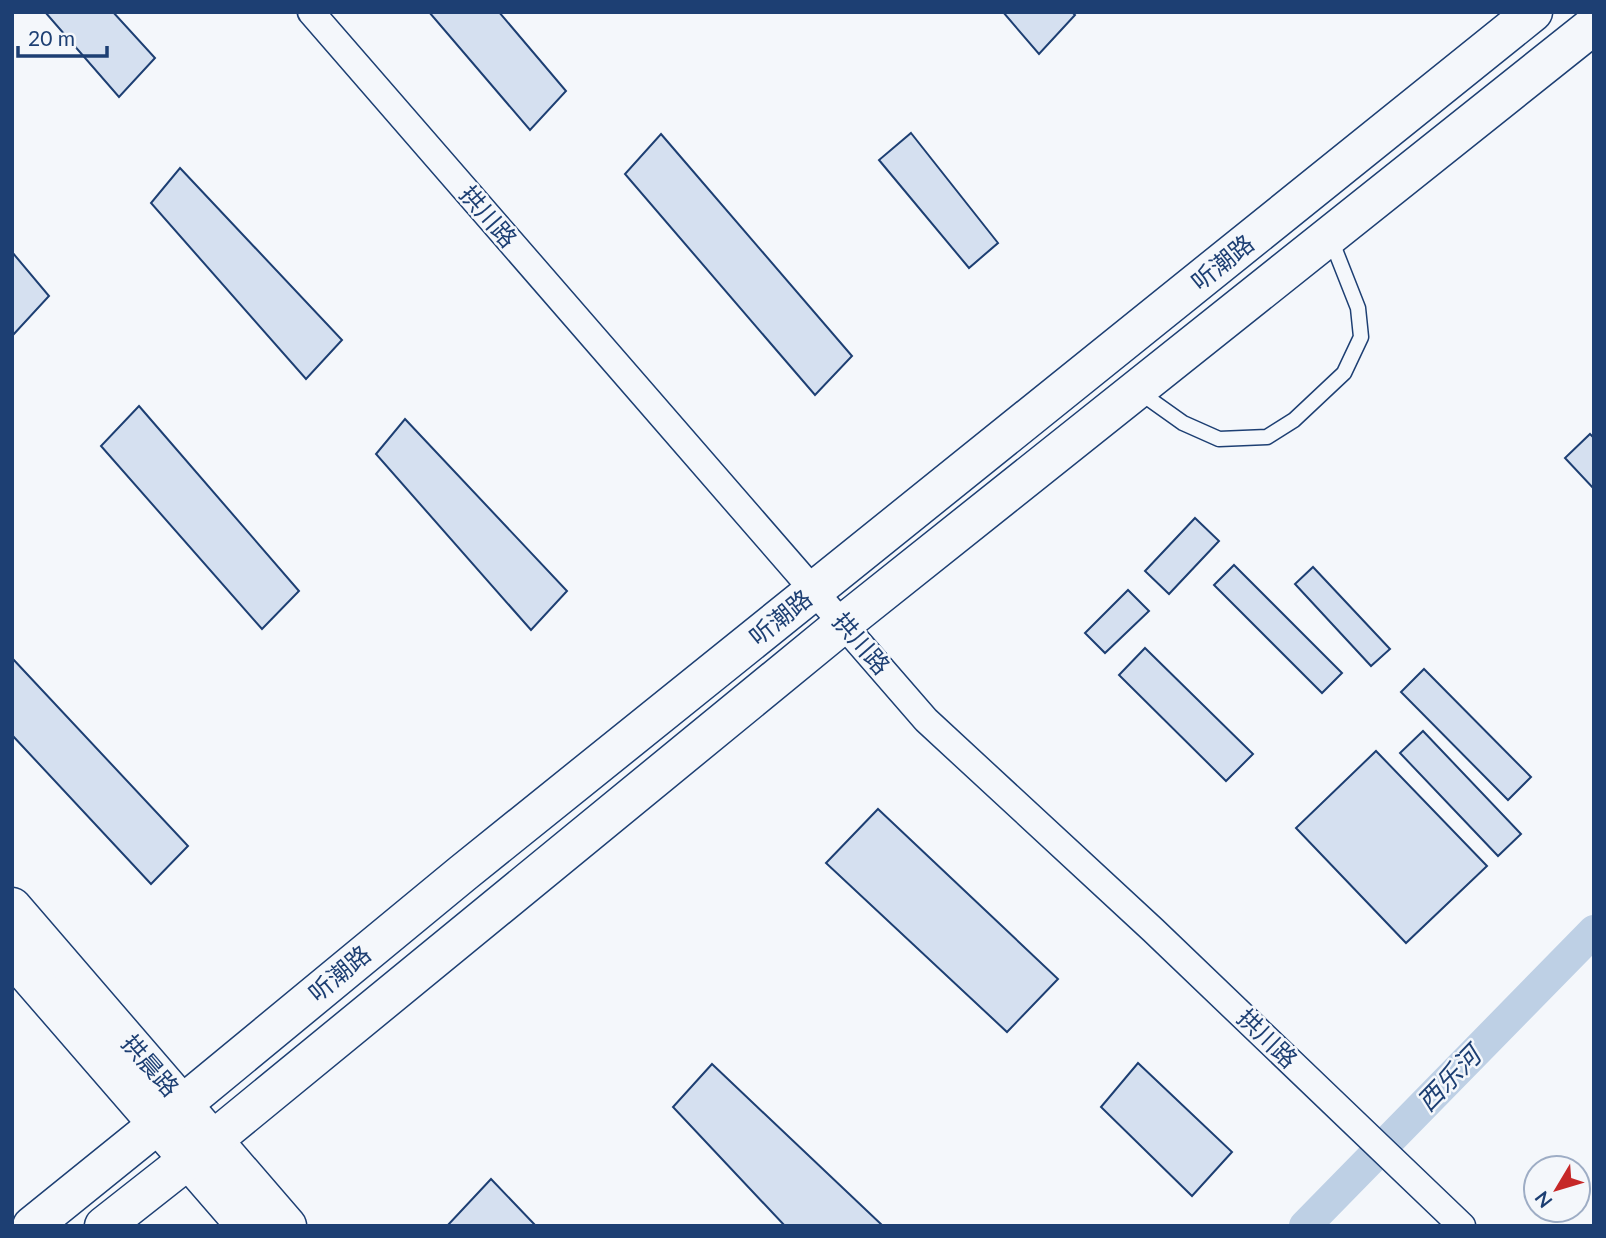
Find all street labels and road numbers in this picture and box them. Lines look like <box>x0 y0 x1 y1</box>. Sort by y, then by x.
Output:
street label: 拱川路 <box>455 179 524 253</box>
street label: 听潮路 <box>1185 228 1259 296</box>
street label: 听潮路 <box>743 583 817 651</box>
street label: 拱川路 <box>828 606 897 680</box>
street label: 听潮路 <box>302 939 376 1007</box>
street label: 拱川路 <box>1232 1002 1304 1073</box>
street label: 拱晨路 <box>117 1028 186 1102</box>

